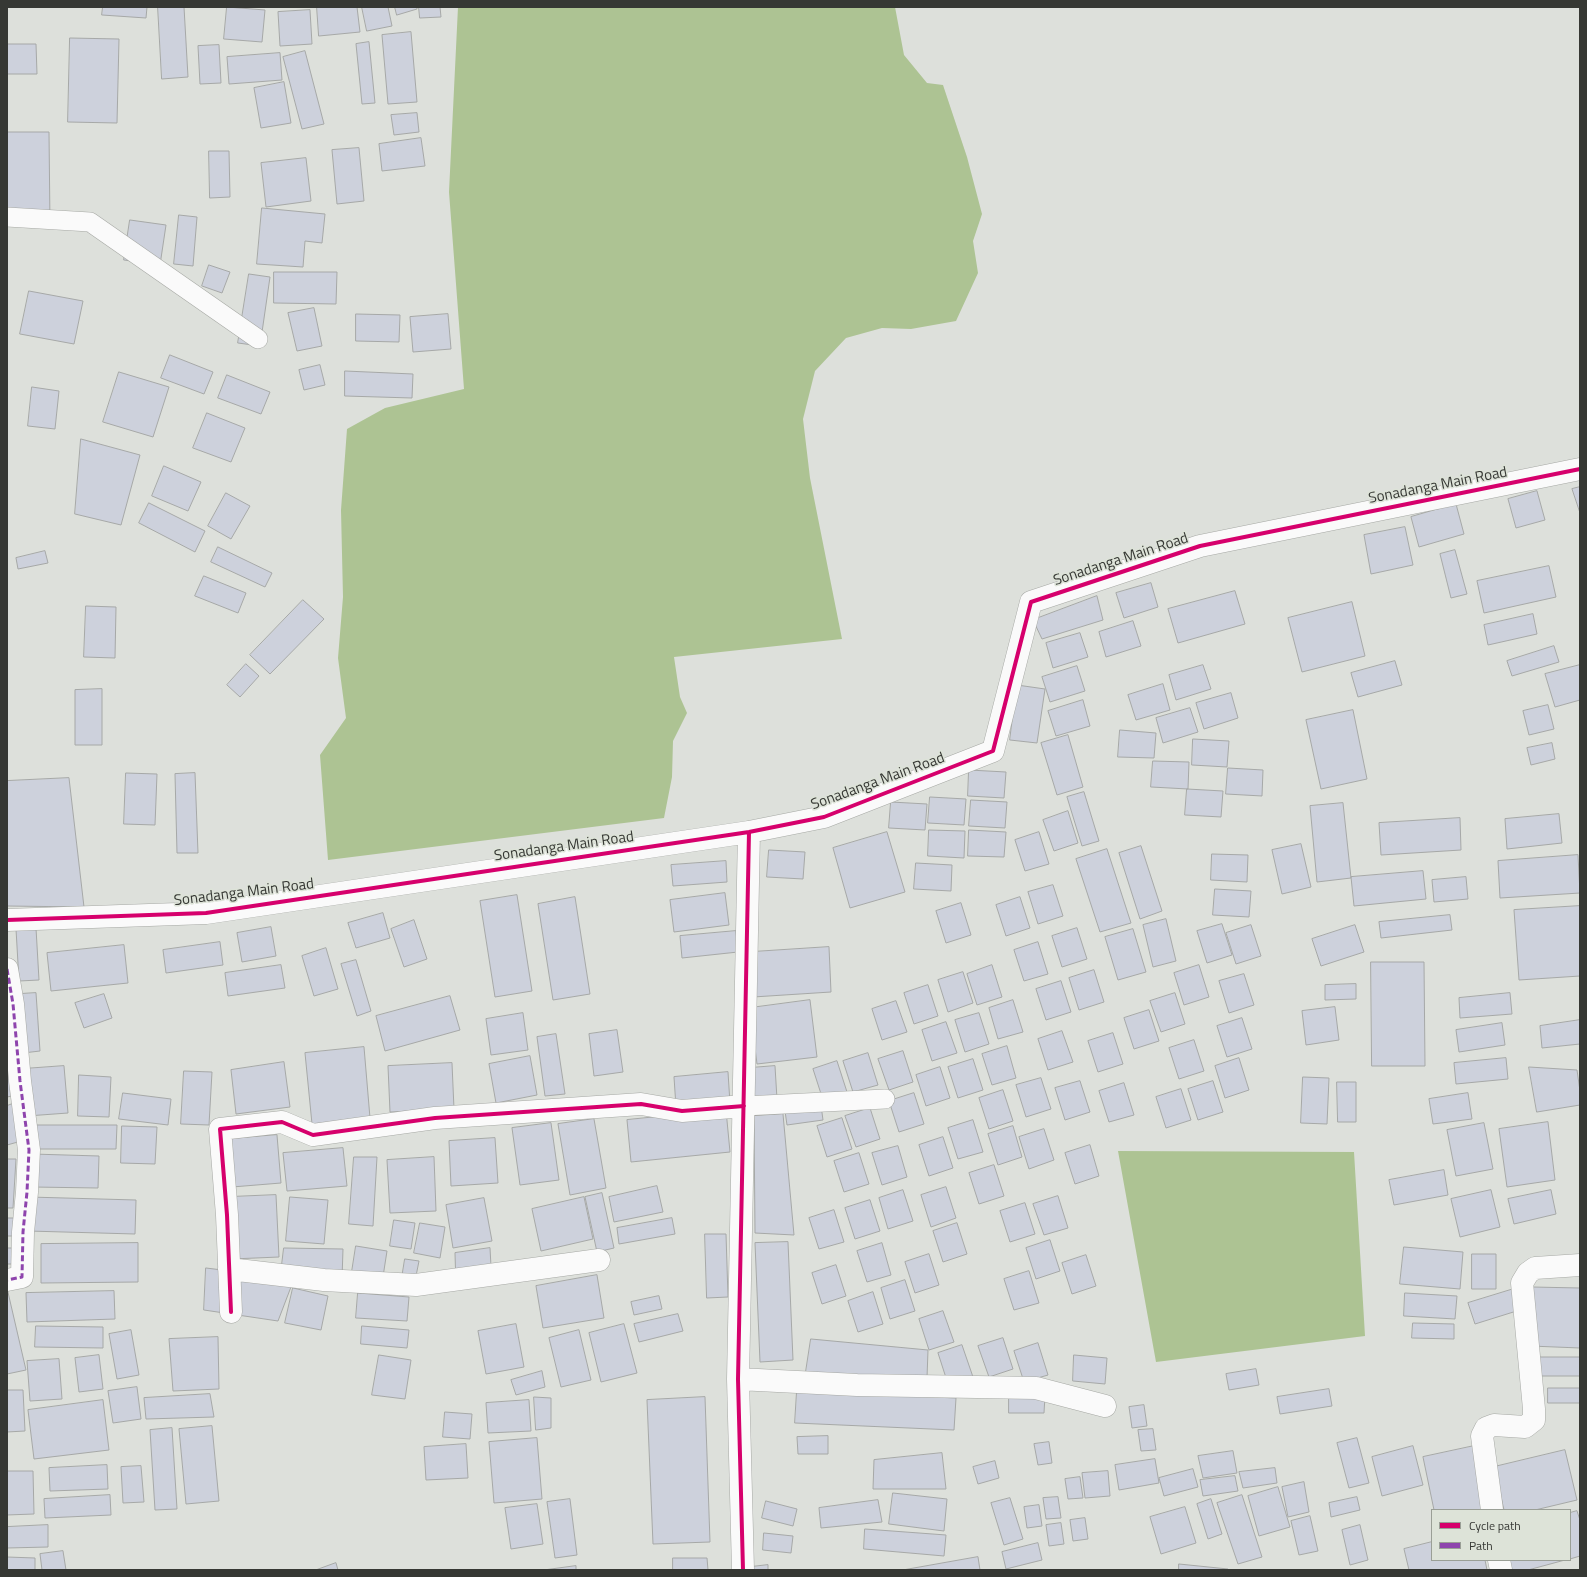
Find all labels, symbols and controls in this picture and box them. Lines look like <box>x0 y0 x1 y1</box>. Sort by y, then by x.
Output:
street label: Sonadanga Main Road <box>1367 464 1509 508</box>
street label: Sonadanga Main Road <box>1051 530 1191 590</box>
street label: Sonadanga Main Road <box>809 749 947 815</box>
street label: Sonadanga Main Road <box>493 828 635 866</box>
street label: Sonadanga Main Road <box>173 875 315 911</box>
legend <box>1431 1509 1571 1561</box>
text: Cycle path <box>1469 1516 1521 1535</box>
text: Path <box>1469 1536 1493 1555</box>

